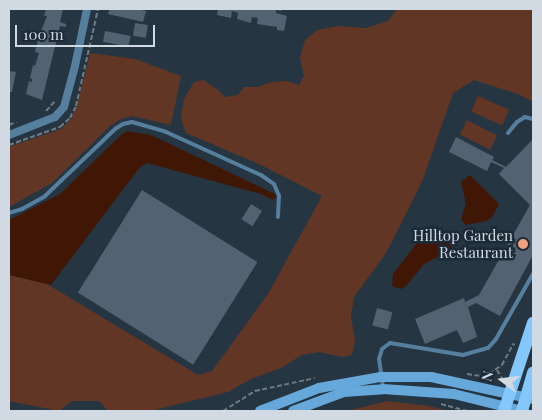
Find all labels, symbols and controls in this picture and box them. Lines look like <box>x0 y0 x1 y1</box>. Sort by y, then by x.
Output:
scale bar <box>18 15 158 47</box>
text: 100 m <box>23 24 64 44</box>
place label: Hilltop Garden Restaurant <box>413 226 513 261</box>
marker: Hilltop Garden Restaurant <box>517 238 529 250</box>
north arrow <box>477 355 527 405</box>
text: N <box>477 369 498 383</box>

